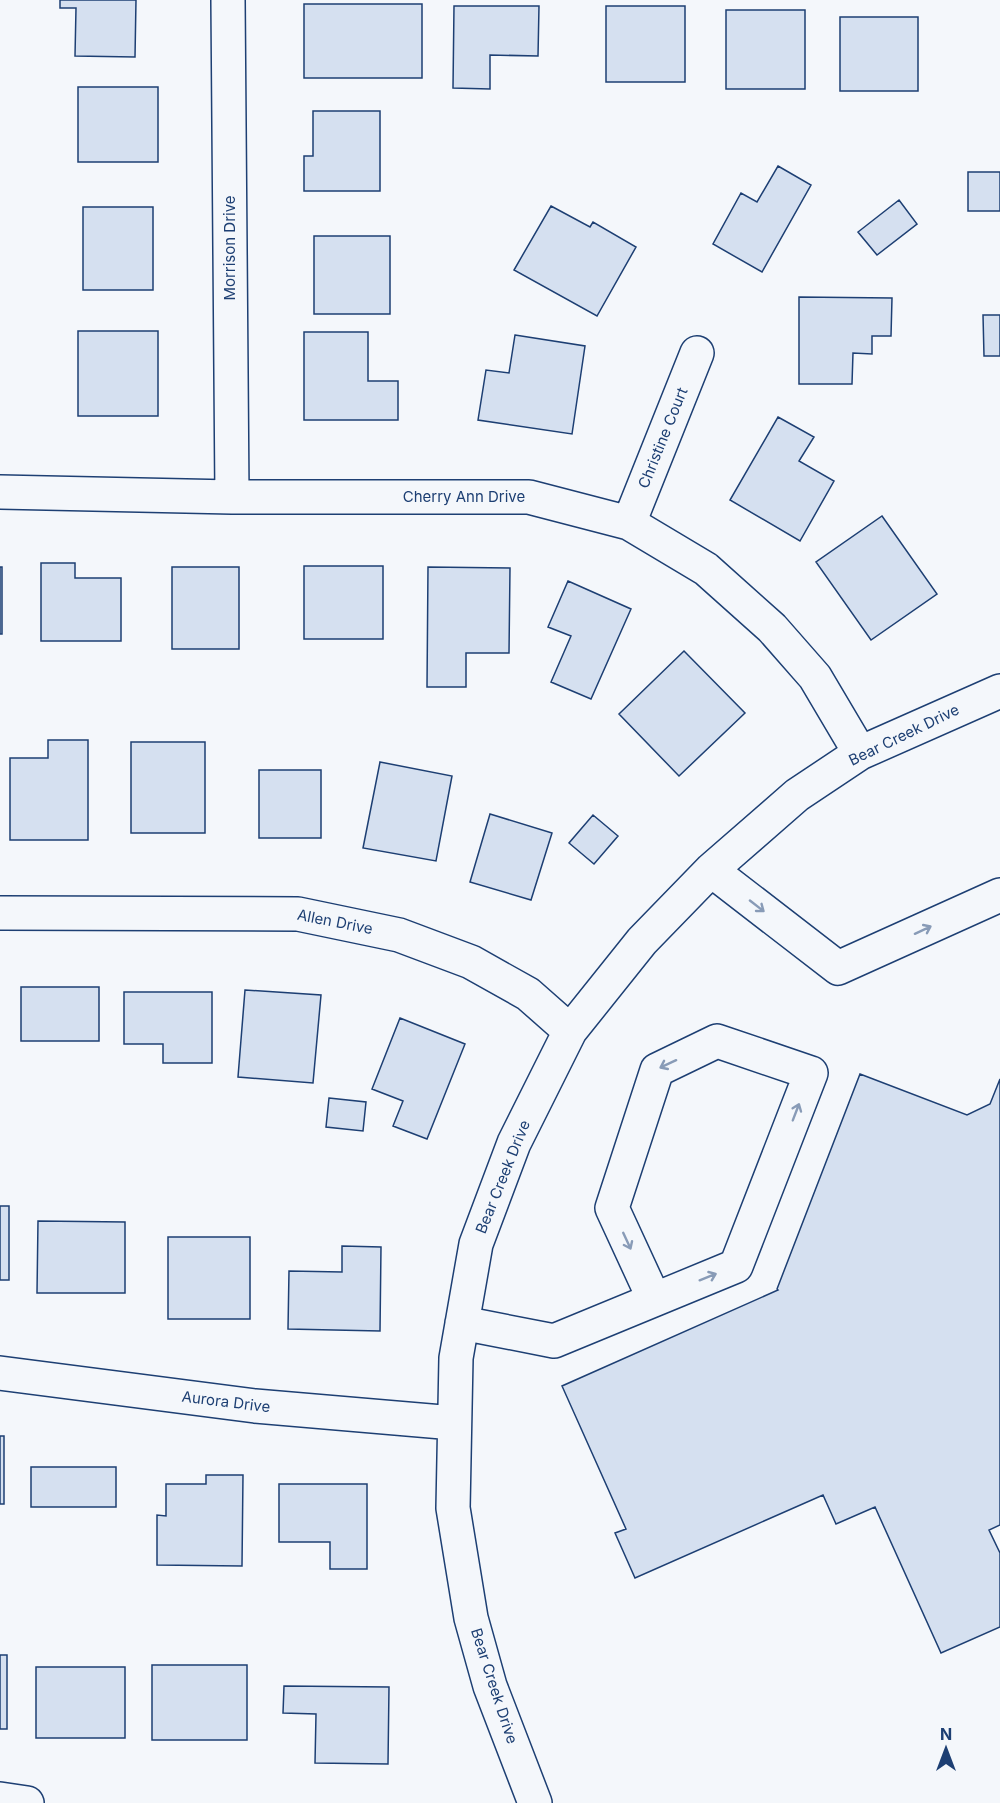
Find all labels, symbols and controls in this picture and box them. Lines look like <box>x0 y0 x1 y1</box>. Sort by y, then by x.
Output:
street label: Morrison Drive <box>220 195 239 301</box>
street label: Christine Court <box>634 384 691 491</box>
street label: Cherry Ann Drive <box>403 487 525 506</box>
street label: Bear Creek Drive <box>845 700 962 770</box>
one-way arrow <box>749 899 765 912</box>
street label: Allen Drive <box>296 905 375 938</box>
one-way arrow <box>913 924 931 935</box>
one-way arrow <box>659 1059 677 1071</box>
one-way arrow <box>791 1103 802 1122</box>
street label: Bear Creek Drive <box>471 1117 534 1236</box>
one-way arrow <box>622 1232 634 1250</box>
one-way arrow <box>699 1271 717 1282</box>
street label: Aurora Drive <box>181 1387 271 1416</box>
street label: Bear Creek Drive <box>467 1626 522 1746</box>
north arrow <box>916 1719 976 1779</box>
text: N <box>940 1724 952 1744</box>

